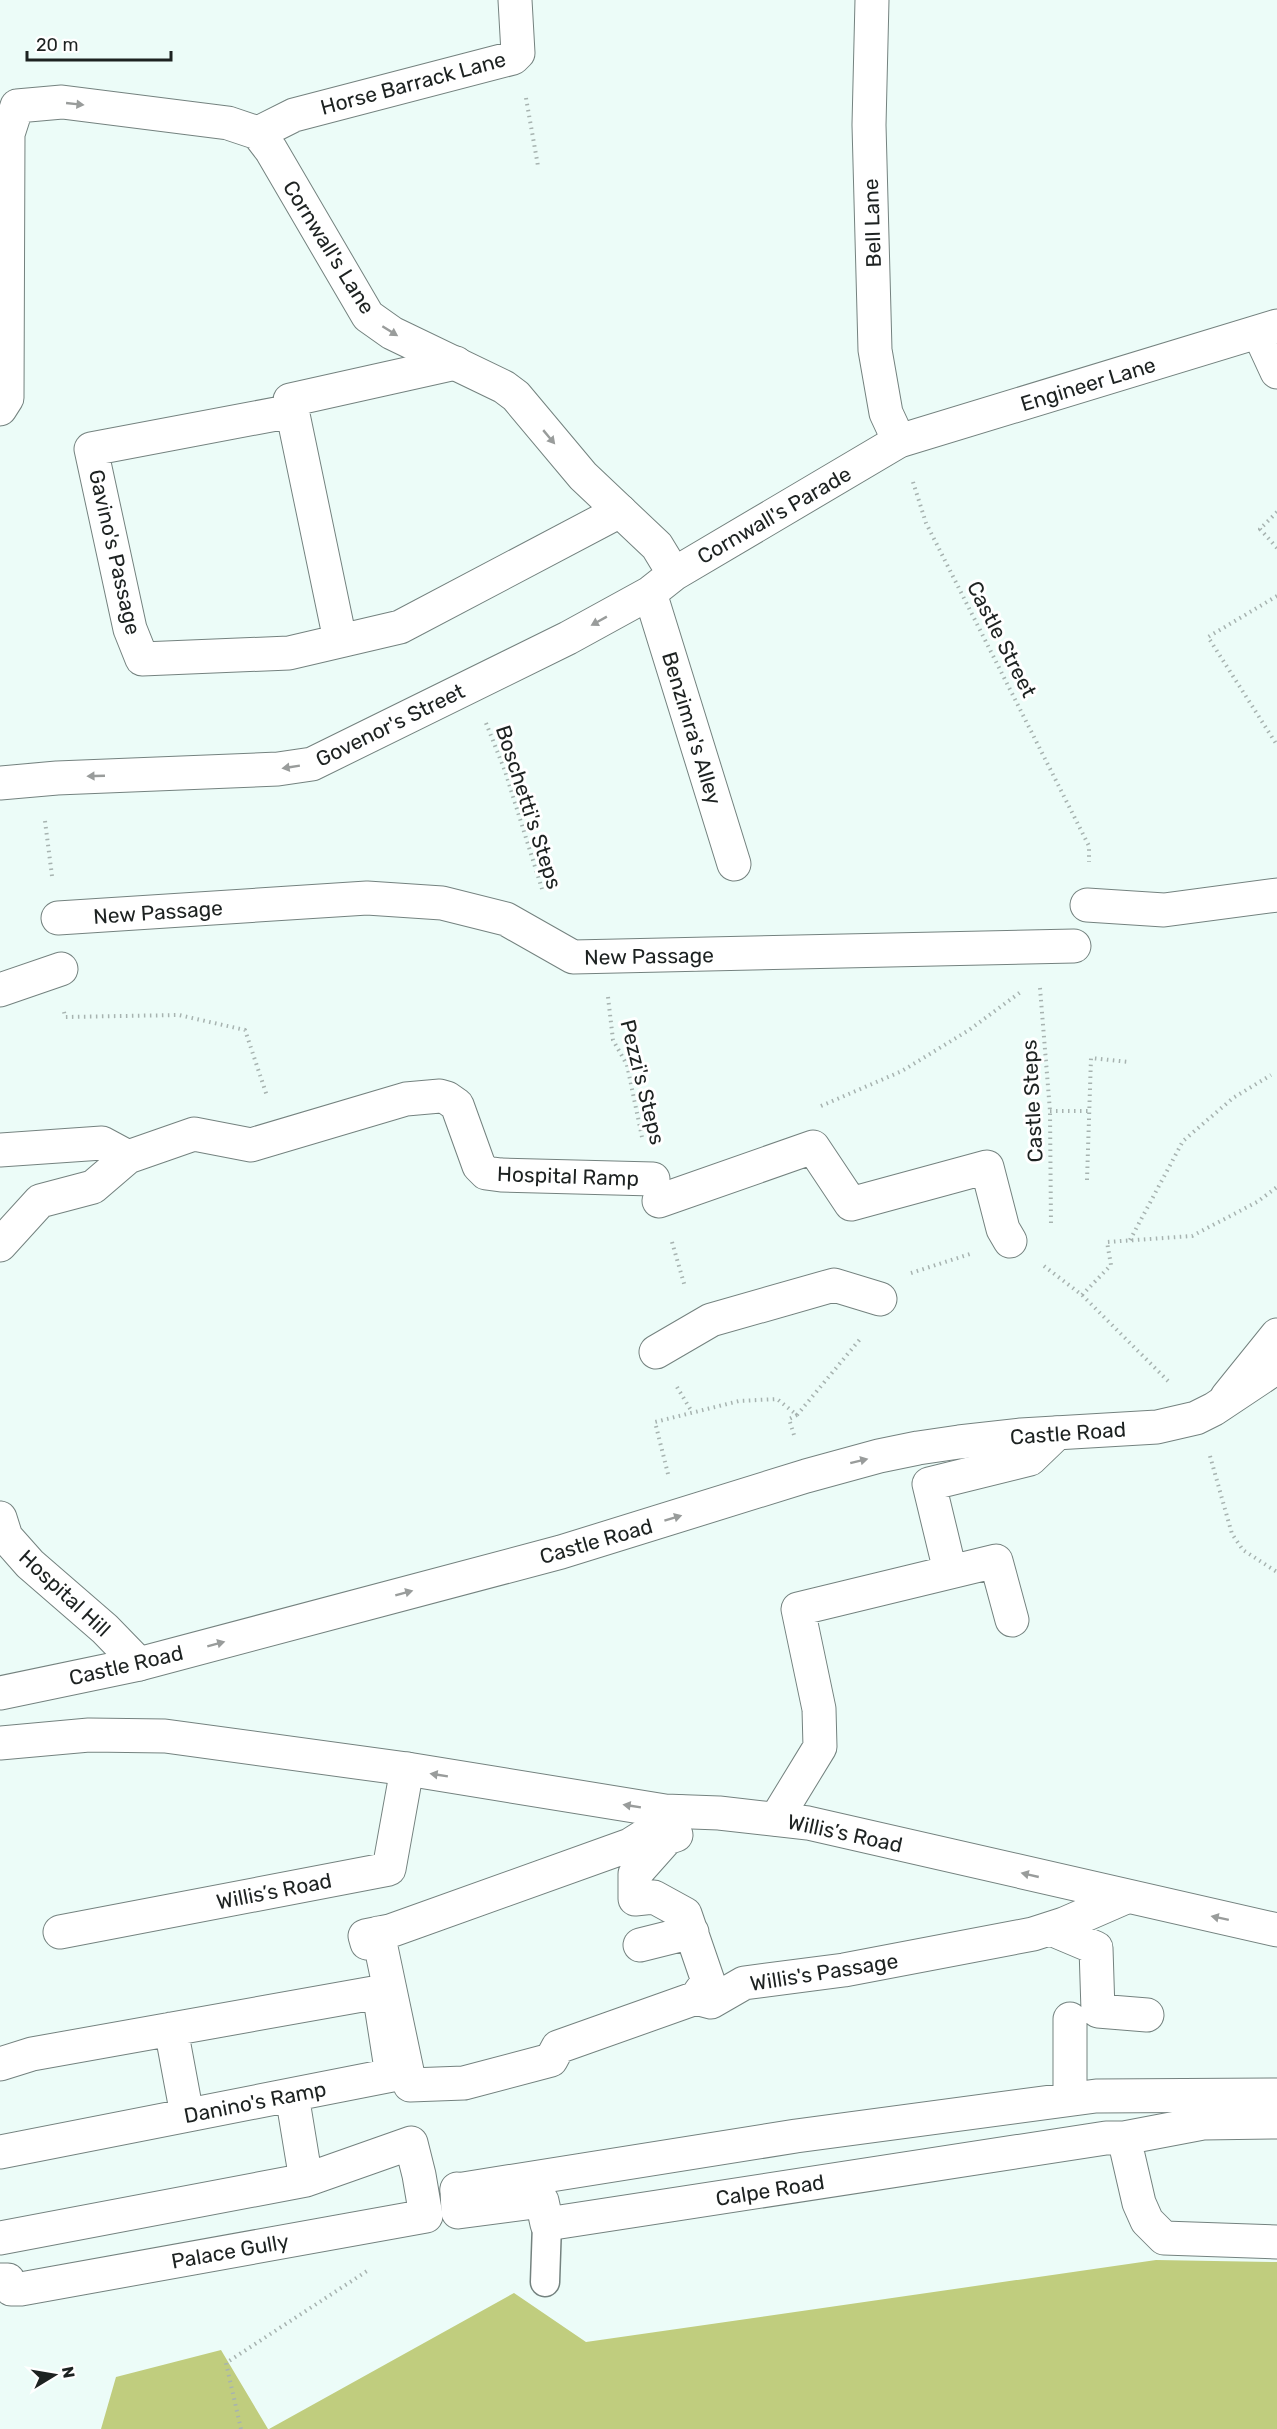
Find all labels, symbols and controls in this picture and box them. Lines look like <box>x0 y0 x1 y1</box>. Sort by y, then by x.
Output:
scale bar <box>27 24 171 62</box>
text: 20 m <box>36 34 78 56</box>
street label: Horse Barrack Lane <box>318 46 508 120</box>
one-way arrow <box>66 99 85 109</box>
street label: Cornwall's Lane <box>278 176 380 318</box>
street label: Bell Lane <box>858 178 886 268</box>
one-way arrow <box>382 325 398 336</box>
street label: Engineer Lane <box>1017 352 1159 416</box>
one-way arrow <box>543 429 556 445</box>
street label: Cornwall's Parade <box>693 461 855 569</box>
street label: Gavino's Passage <box>84 467 146 637</box>
street label: Castle Street <box>962 577 1042 701</box>
one-way arrow <box>590 616 607 626</box>
street label: Benzimra's Alley <box>657 649 727 808</box>
street label: Govenor's Street <box>312 678 468 772</box>
street label: Boschetti's Steps <box>491 722 567 892</box>
one-way arrow <box>281 763 300 772</box>
one-way arrow <box>86 771 105 780</box>
street label: New Passage <box>92 895 224 929</box>
street label: New Passage <box>584 942 714 970</box>
street label: Pezzi's Steps <box>615 1017 671 1147</box>
street label: Castle Steps <box>1016 1039 1048 1163</box>
street label: Hospital Ramp <box>497 1161 639 1191</box>
street label: Castle Road <box>1009 1416 1127 1450</box>
one-way arrow <box>850 1456 869 1466</box>
street label: Castle Road <box>537 1513 655 1569</box>
one-way arrow <box>664 1513 682 1523</box>
street label: Hospital Hill <box>14 1544 116 1642</box>
one-way arrow <box>395 1588 413 1598</box>
one-way arrow <box>207 1638 225 1648</box>
street label: Castle Road <box>67 1640 185 1690</box>
one-way arrow <box>430 1770 449 1779</box>
one-way arrow <box>622 1801 641 1810</box>
street label: Willis’s Road <box>785 1809 905 1857</box>
street label: Willis’s Road <box>214 1868 334 1914</box>
one-way arrow <box>1020 1869 1039 1879</box>
one-way arrow <box>1210 1913 1229 1922</box>
street label: Willis's Passage <box>748 1948 900 1996</box>
street label: Danino's Ramp <box>182 2076 328 2128</box>
street label: Calpe Road <box>714 2169 826 2211</box>
street label: Palace Gully <box>169 2228 291 2274</box>
north arrow <box>24 2345 84 2405</box>
text: N <box>58 2365 79 2380</box>

